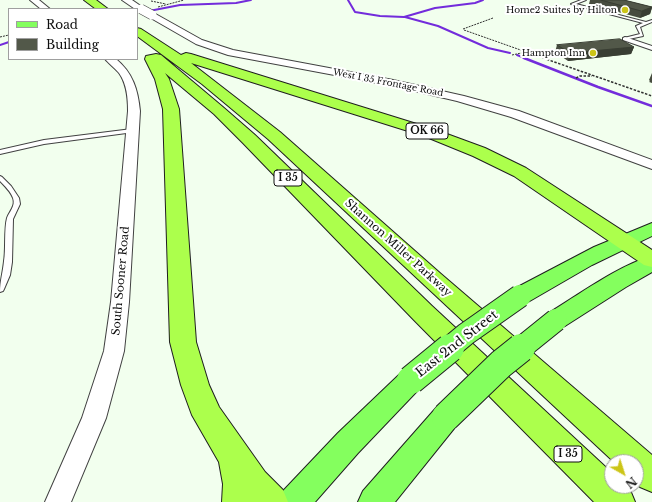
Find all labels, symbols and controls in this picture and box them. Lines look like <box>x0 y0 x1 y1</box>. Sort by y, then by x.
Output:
place label: Home2 Suites by Hilton <box>506 5 617 15</box>
marker: Home2 Suites by Hilton <box>620 5 630 15</box>
legend <box>8 8 138 60</box>
text: Road <box>46 17 78 32</box>
text: Building <box>46 37 99 52</box>
place label: Hampton Inn <box>522 48 585 58</box>
marker: Hampton Inn <box>588 48 598 58</box>
street label: West I 35 Frontage Road <box>332 67 444 99</box>
road number: OK 66 <box>406 123 448 139</box>
road number: I 35 <box>274 170 302 186</box>
street label: Shannon Miller Parkway <box>342 197 454 299</box>
street label: South Sooner Road <box>110 226 132 336</box>
street label: East 2nd Street <box>413 307 501 381</box>
road number: I 35 <box>554 446 582 462</box>
north arrow <box>604 454 644 494</box>
text: N <box>622 474 639 491</box>

